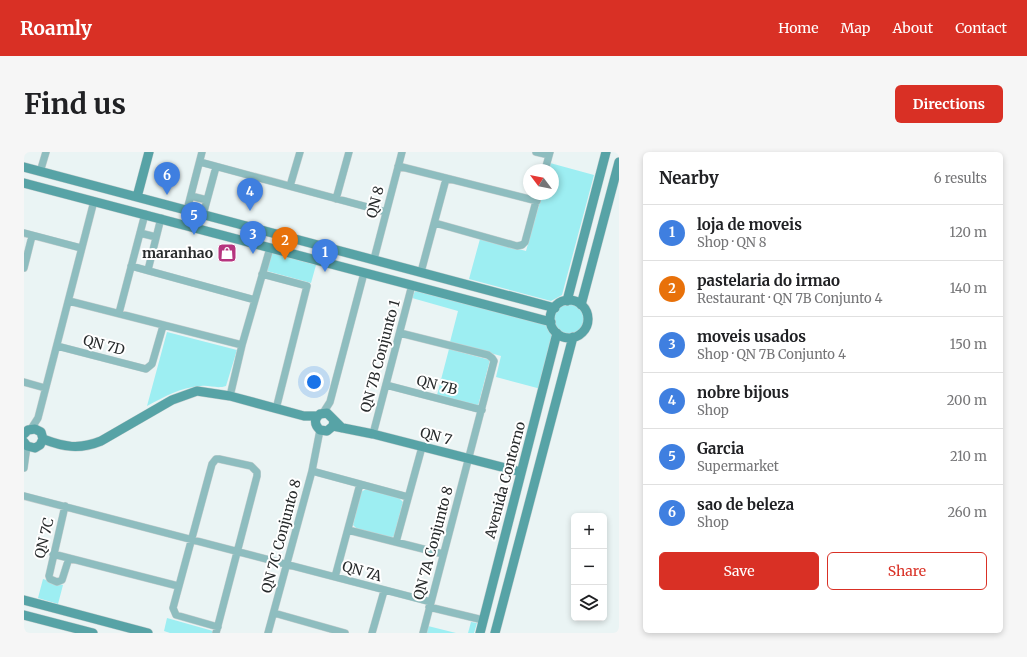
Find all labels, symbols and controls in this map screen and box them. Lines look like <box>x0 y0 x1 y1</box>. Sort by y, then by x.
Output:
text: Roamly <box>20 16 92 40</box>
text: Home <box>778 19 819 37</box>
text: Map <box>841 19 870 37</box>
text: About <box>892 19 933 37</box>
text: Contact <box>955 19 1007 37</box>
button: Directions <box>895 85 1003 123</box>
text: Find us <box>24 86 126 122</box>
pin: 6 <box>154 162 180 195</box>
north arrow <box>523 164 559 200</box>
text: Nearby <box>659 167 719 189</box>
text: 6 results <box>934 170 987 187</box>
pin: 4 <box>237 178 263 211</box>
street label: QN 8 <box>362 184 388 220</box>
pin: 5 <box>181 202 207 235</box>
text: loja de moveis <box>697 215 802 234</box>
pin: 3 <box>240 221 266 254</box>
text: 1 <box>669 224 675 241</box>
text: 120 m <box>949 224 987 241</box>
pin: 2 <box>272 227 298 260</box>
text: Shop · QN 8 <box>697 234 767 251</box>
pin: 1 <box>312 239 338 272</box>
shop icon: maranhao <box>216 242 238 264</box>
place label: maranhao <box>142 244 213 262</box>
text: pastelaria do irmao <box>697 271 840 290</box>
text: 2 <box>668 280 676 297</box>
text: 140 m <box>950 280 987 297</box>
text: Restaurant · QN 7B Conjunto 4 <box>697 290 883 307</box>
street label: QN 7B Conjunto 1 <box>356 298 404 414</box>
text: moveis usados <box>697 327 806 346</box>
street label: QN 7D <box>81 331 127 359</box>
text: 3 <box>668 336 676 353</box>
text: 150 m <box>950 336 987 353</box>
text: Shop · QN 7B Conjunto 4 <box>697 346 846 363</box>
street label: QN 7B <box>415 371 459 399</box>
your location <box>304 372 324 392</box>
text: nobre bijous <box>697 383 789 402</box>
text: 4 <box>668 392 676 409</box>
text: 200 m <box>947 392 987 409</box>
text: Shop <box>697 402 729 419</box>
street label: Avenida Contorno <box>480 419 529 541</box>
street label: QN 7 <box>418 423 454 449</box>
text: Garcia <box>697 439 744 458</box>
text: 5 <box>668 448 676 465</box>
text: 210 m <box>950 448 987 465</box>
text: Supermarket <box>697 458 779 475</box>
street label: QN 7C Conjunto 8 <box>257 477 305 595</box>
street label: QN 7A Conjunto 8 <box>409 484 457 602</box>
text: sao de beleza <box>697 495 794 514</box>
text: 6 <box>668 504 676 521</box>
text: 260 m <box>947 504 987 521</box>
map controls <box>571 513 607 621</box>
button: + <box>571 513 607 549</box>
text: Shop <box>697 514 729 531</box>
street label: QN 7C <box>30 516 58 560</box>
button: − <box>571 549 607 585</box>
button: Save <box>659 552 819 590</box>
button: Share <box>827 552 987 590</box>
street label: QN 7A <box>340 557 384 585</box>
button: layers <box>571 585 607 621</box>

